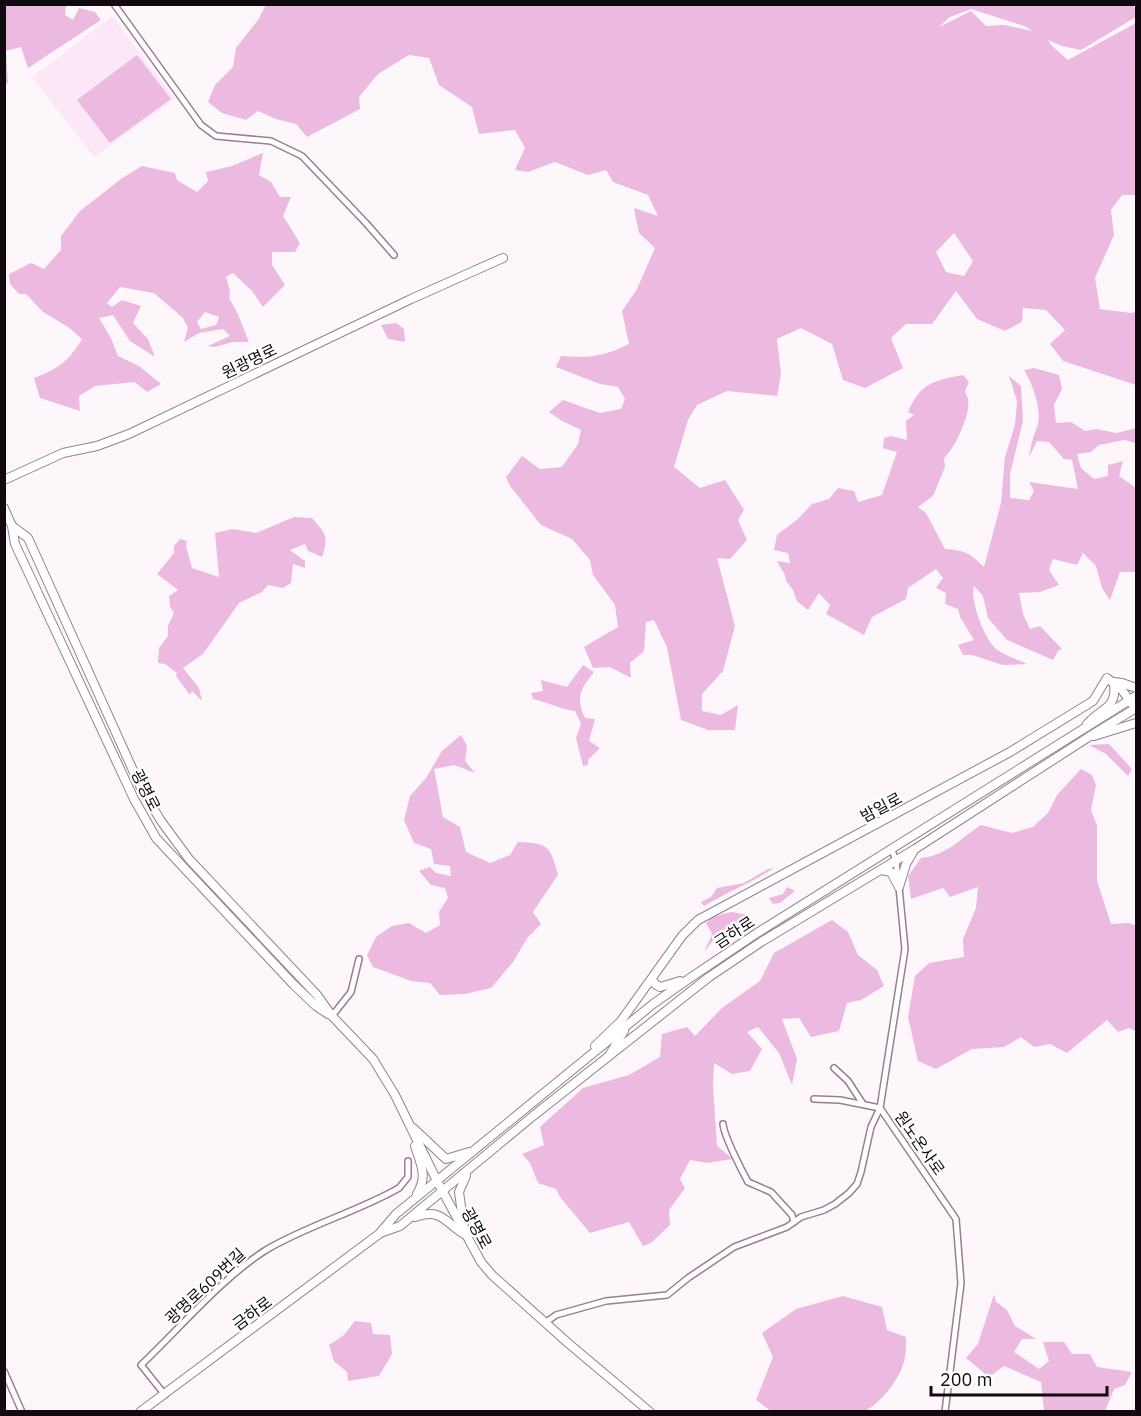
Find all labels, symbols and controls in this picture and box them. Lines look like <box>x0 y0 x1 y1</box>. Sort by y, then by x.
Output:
street label: 원광명로 <box>218 339 280 383</box>
street label: 광명로 <box>127 766 165 814</box>
street label: 밤일로 <box>857 788 905 826</box>
street label: 금하로 <box>710 911 758 952</box>
street label: 원노온사로 <box>891 1107 949 1179</box>
street label: 광명로 <box>458 1204 497 1252</box>
street label: 광명로609번길 <box>161 1244 249 1328</box>
street label: 금하로 <box>228 1292 276 1334</box>
scale bar <box>931 1359 1106 1397</box>
text: 200 m <box>940 1368 992 1391</box>

